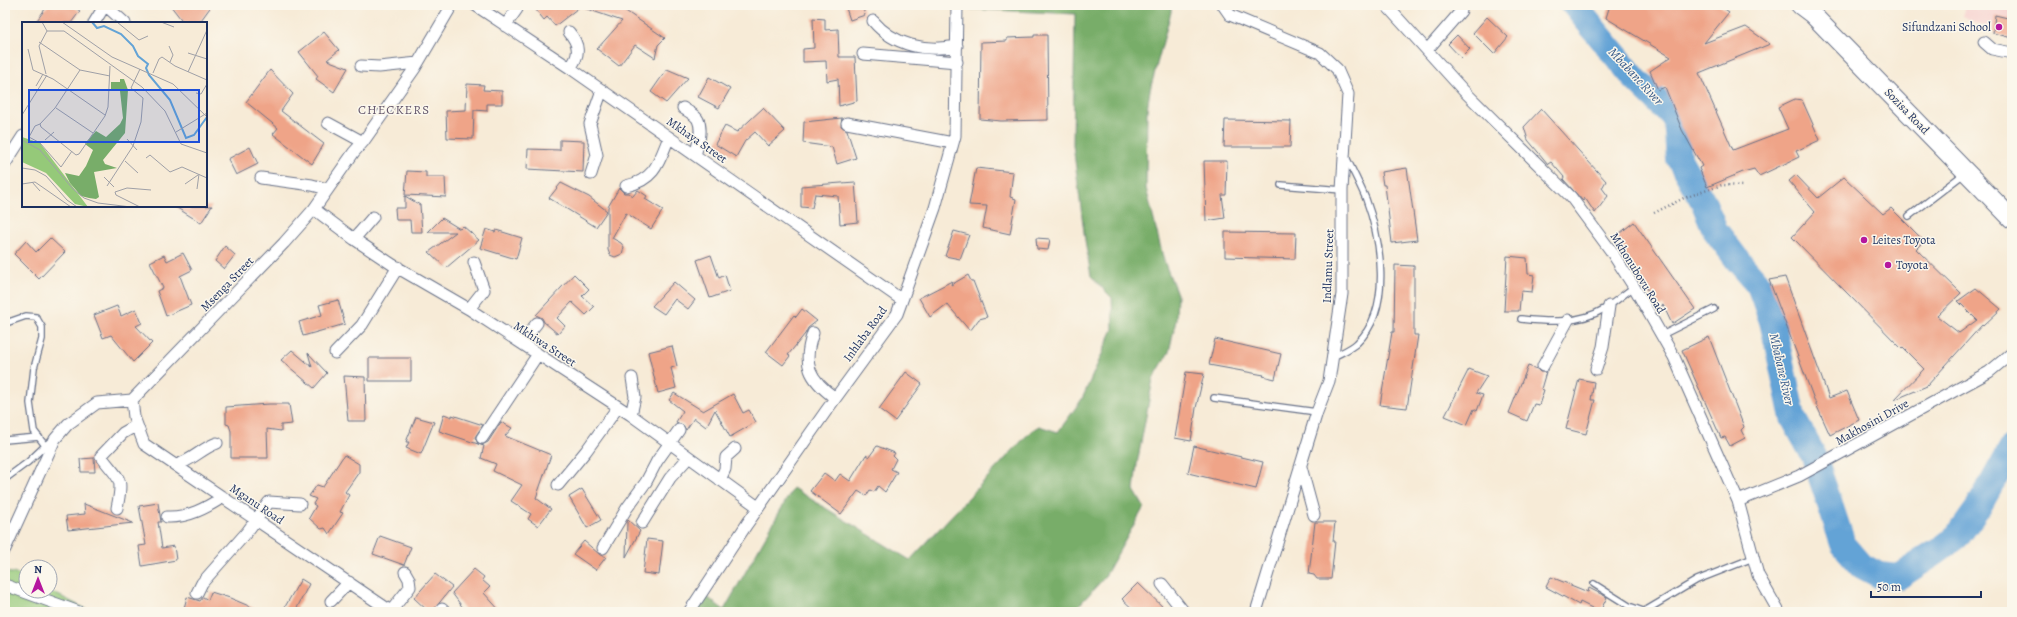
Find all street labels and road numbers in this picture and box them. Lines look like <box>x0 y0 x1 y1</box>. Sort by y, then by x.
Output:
street label: Sozisa Road <box>1881 84 1934 138</box>
street label: Mkhaya Street <box>664 113 731 167</box>
street label: Indlamu Street <box>1319 229 1337 303</box>
street label: Mkhonubovu Road <box>1607 229 1670 317</box>
street label: Msenga Street <box>197 253 257 315</box>
street label: Inhlaba Road <box>839 303 891 365</box>
street label: Mkhiwa Street <box>511 318 579 370</box>
street label: Makhosini Drive <box>1832 395 1912 449</box>
street label: Mganu Road <box>227 480 288 528</box>

